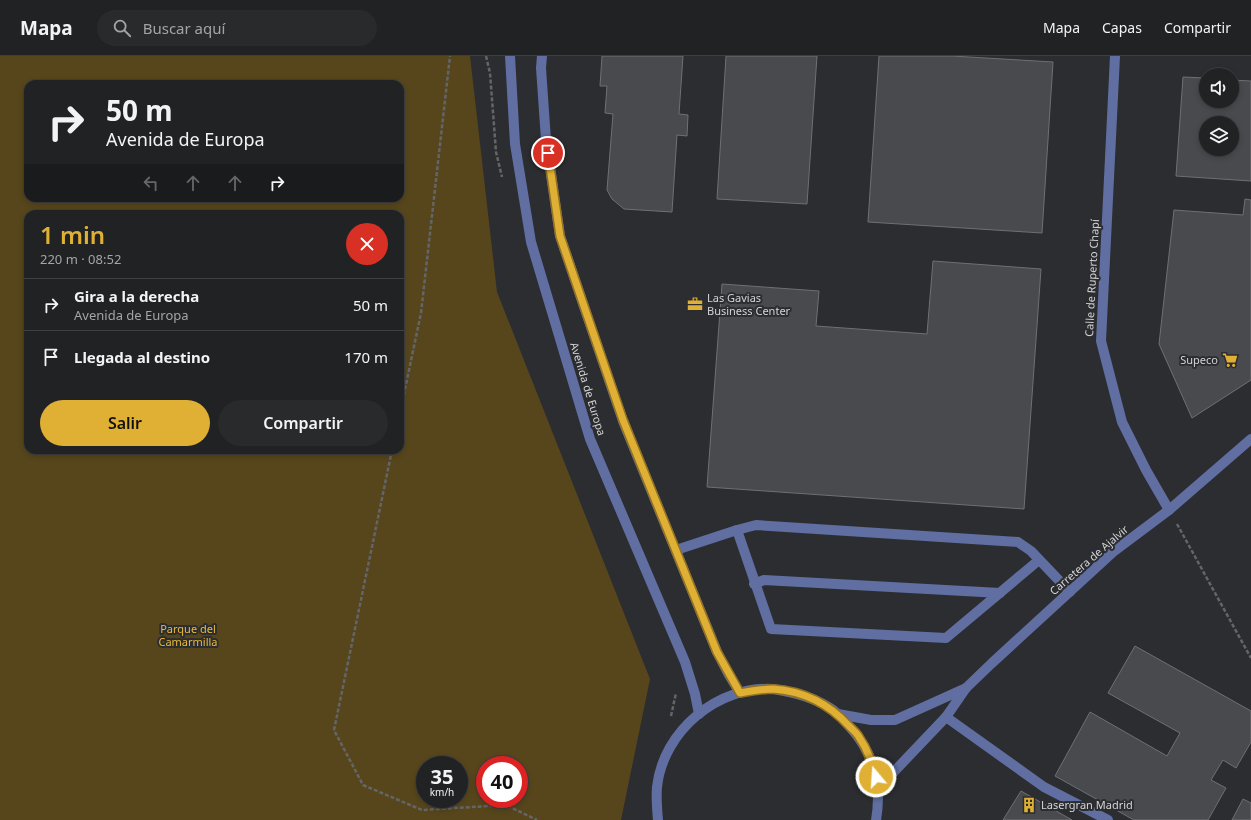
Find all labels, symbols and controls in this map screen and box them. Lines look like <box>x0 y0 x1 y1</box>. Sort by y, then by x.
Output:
search box <box>97 10 377 46</box>
text: Mapa <box>20 15 73 41</box>
icon: search <box>111 17 133 39</box>
text: Buscar aquí <box>143 18 225 38</box>
text: Mapa <box>1043 18 1080 37</box>
text: Capas <box>1102 18 1142 37</box>
text: Compartir <box>1164 18 1231 37</box>
map controls <box>1199 68 1239 156</box>
button: sound <box>1199 68 1239 108</box>
text: 50 m <box>106 91 173 129</box>
icon: right <box>40 96 92 148</box>
button: layers <box>1199 116 1239 156</box>
text: Avenida de Europa <box>106 127 265 151</box>
pin <box>531 136 565 170</box>
icon: arrive <box>537 142 559 164</box>
icon: left <box>140 172 162 194</box>
icon: ahead <box>182 172 204 194</box>
icon: ahead <box>224 172 246 194</box>
icon: right <box>266 172 288 194</box>
text: 1 min <box>40 218 105 251</box>
street label: Calle de Ruperto Chapí <box>1081 218 1102 337</box>
button: close <box>346 223 388 265</box>
text: 220 m · 08:52 <box>40 250 121 268</box>
text: Gira a la derecha <box>74 286 199 306</box>
place label: Las Gavias Business Center <box>707 290 791 318</box>
icon: right <box>40 294 62 316</box>
text: 50 m <box>353 295 388 315</box>
office icon: Las Gavias Business Center <box>686 295 704 313</box>
text: Avenida de Europa <box>74 306 189 324</box>
street label: Avenida de Europa <box>567 340 610 437</box>
icon: arrive <box>40 346 62 368</box>
text: Llegada al destino <box>74 347 210 367</box>
text: 170 m <box>344 347 388 367</box>
supermarket icon: Supeco <box>1221 351 1239 369</box>
place label: Supeco <box>1180 352 1218 367</box>
button: Salir <box>40 400 210 446</box>
button: Compartir <box>218 400 388 446</box>
street label: Carretera de Ajalvir <box>1046 521 1131 598</box>
park label: Parque del Camarmilla <box>158 621 218 649</box>
speed limit sign: 40 <box>476 756 528 808</box>
position arrow <box>855 756 897 798</box>
text: 35 <box>431 763 453 790</box>
text: km/h <box>430 785 454 799</box>
building icon: Lasergran Madrid <box>1020 796 1038 814</box>
place label: Lasergran Madrid <box>1041 797 1133 812</box>

